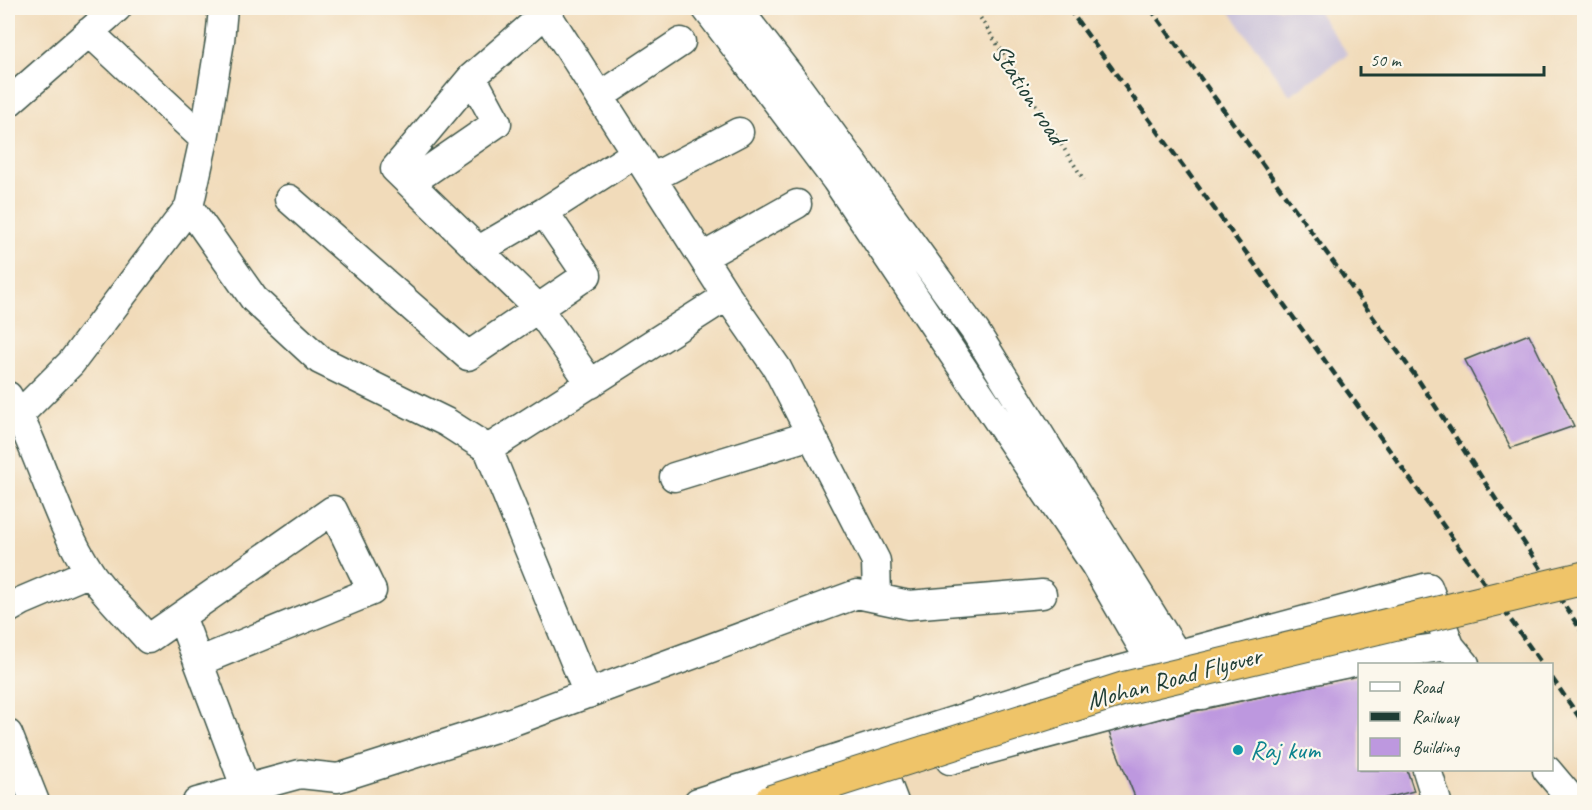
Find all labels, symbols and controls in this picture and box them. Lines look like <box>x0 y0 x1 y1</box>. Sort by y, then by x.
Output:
street label: Station road <box>984 38 1076 154</box>
scale bar <box>1361 39 1544 77</box>
text: 50 m <box>1370 49 1403 71</box>
street label: Mohan Road Flyover <box>1083 638 1267 717</box>
legend <box>1358 663 1553 771</box>
text: Road <box>1412 676 1445 698</box>
text: Railway <box>1412 706 1460 728</box>
place label: Raj kum <box>1250 734 1322 767</box>
text: Building <box>1412 736 1461 758</box>
marker: Raj kum <box>1231 743 1245 757</box>

